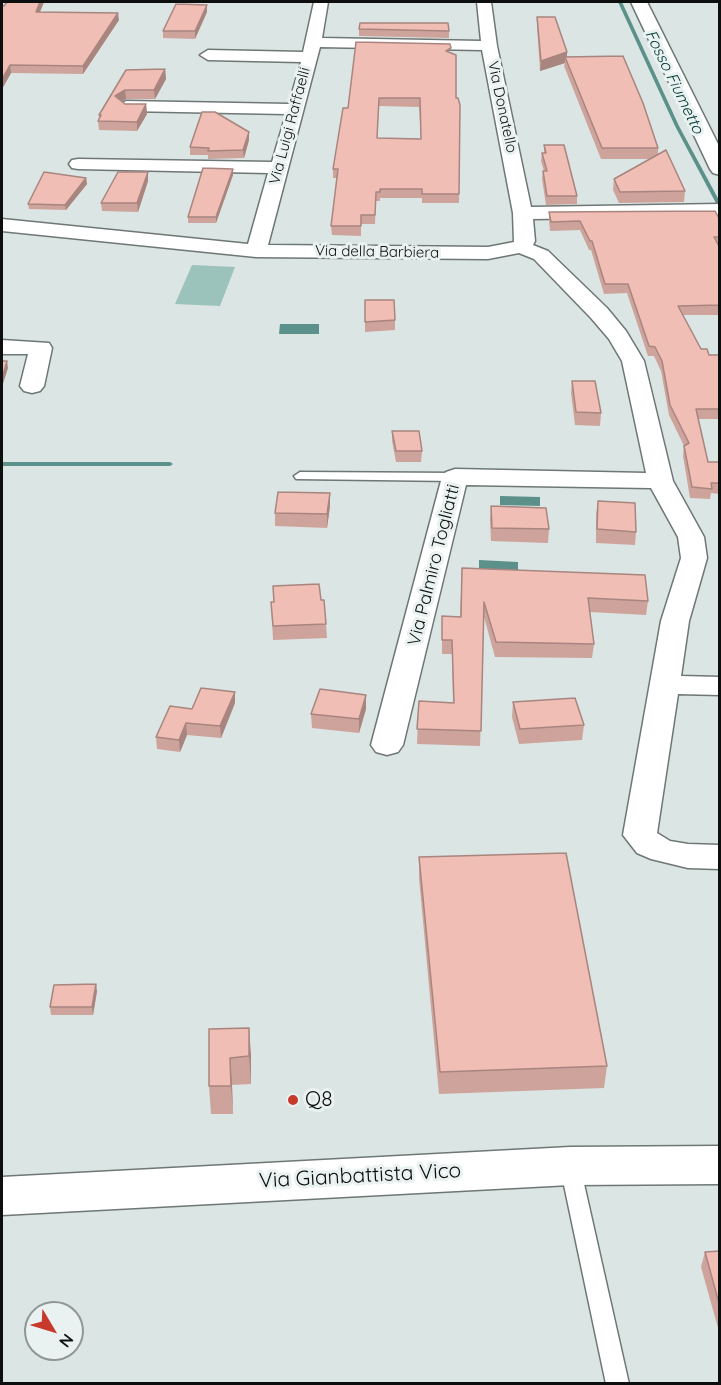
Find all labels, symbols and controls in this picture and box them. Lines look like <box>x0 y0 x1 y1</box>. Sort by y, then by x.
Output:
water label: Fosso Fiumetto <box>641 27 707 137</box>
street label: Via Donatello <box>483 59 521 155</box>
street label: Via Luigi Raffaelli <box>266 66 314 186</box>
street label: Via della Barbiera <box>315 242 439 262</box>
street label: Via Palmiro Togliatti <box>403 482 465 648</box>
place label: Q8 <box>305 1087 333 1113</box>
marker: Q8 <box>286 1093 300 1107</box>
street label: Via Gianbattista Vico <box>258 1158 462 1194</box>
north arrow <box>24 1301 84 1361</box>
text: N <box>55 1330 78 1352</box>

